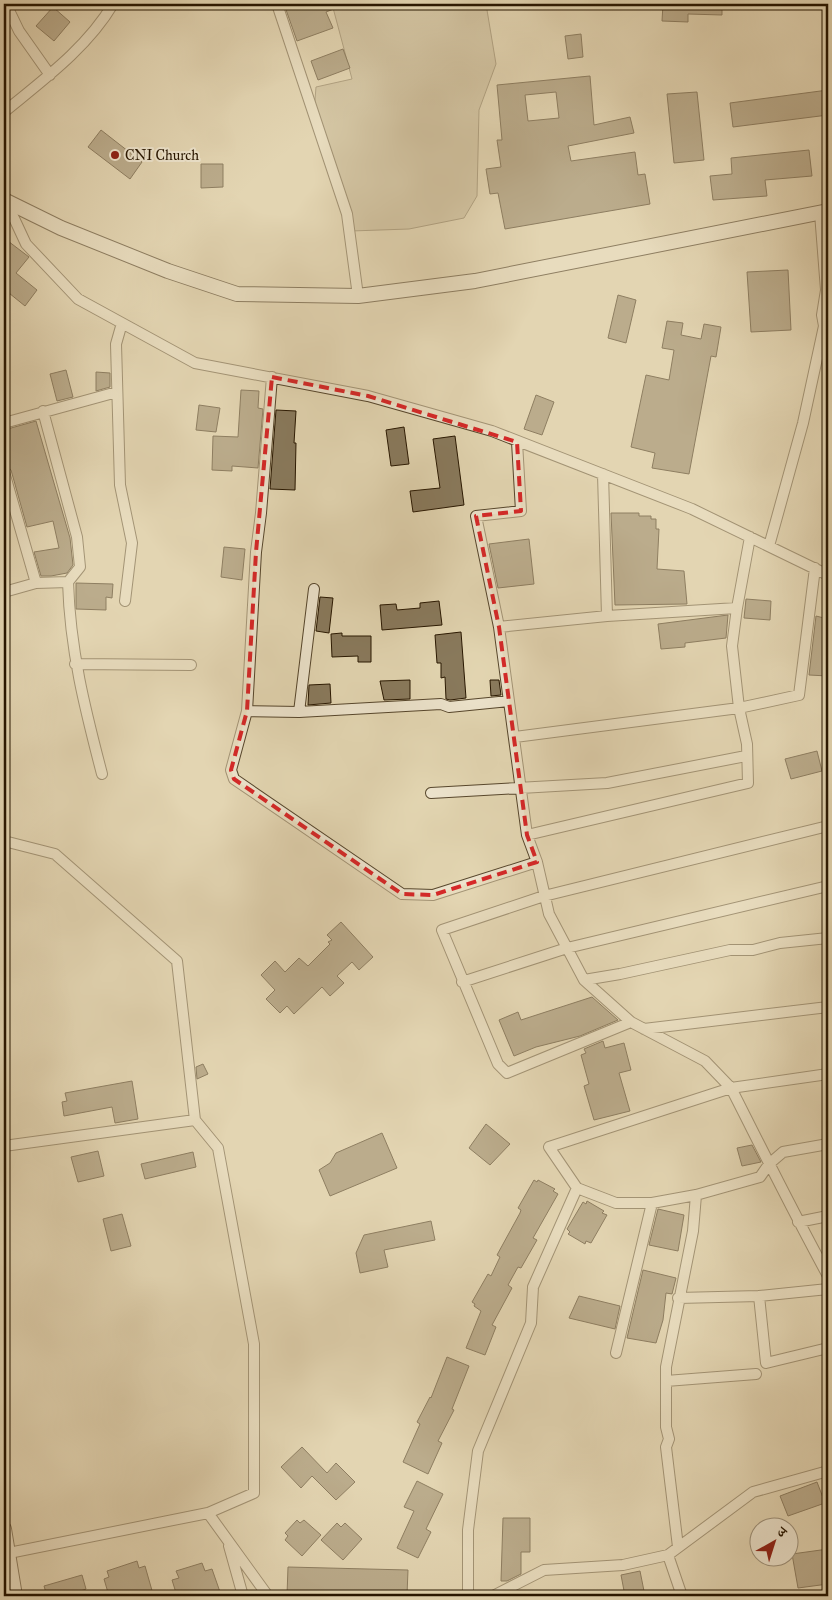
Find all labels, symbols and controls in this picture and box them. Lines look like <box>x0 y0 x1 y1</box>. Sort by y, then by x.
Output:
place label: CNI Church <box>125 147 199 164</box>
marker: CNI Church <box>109 149 121 161</box>
north arrow <box>750 1518 800 1568</box>
text: उ <box>773 1523 791 1542</box>

